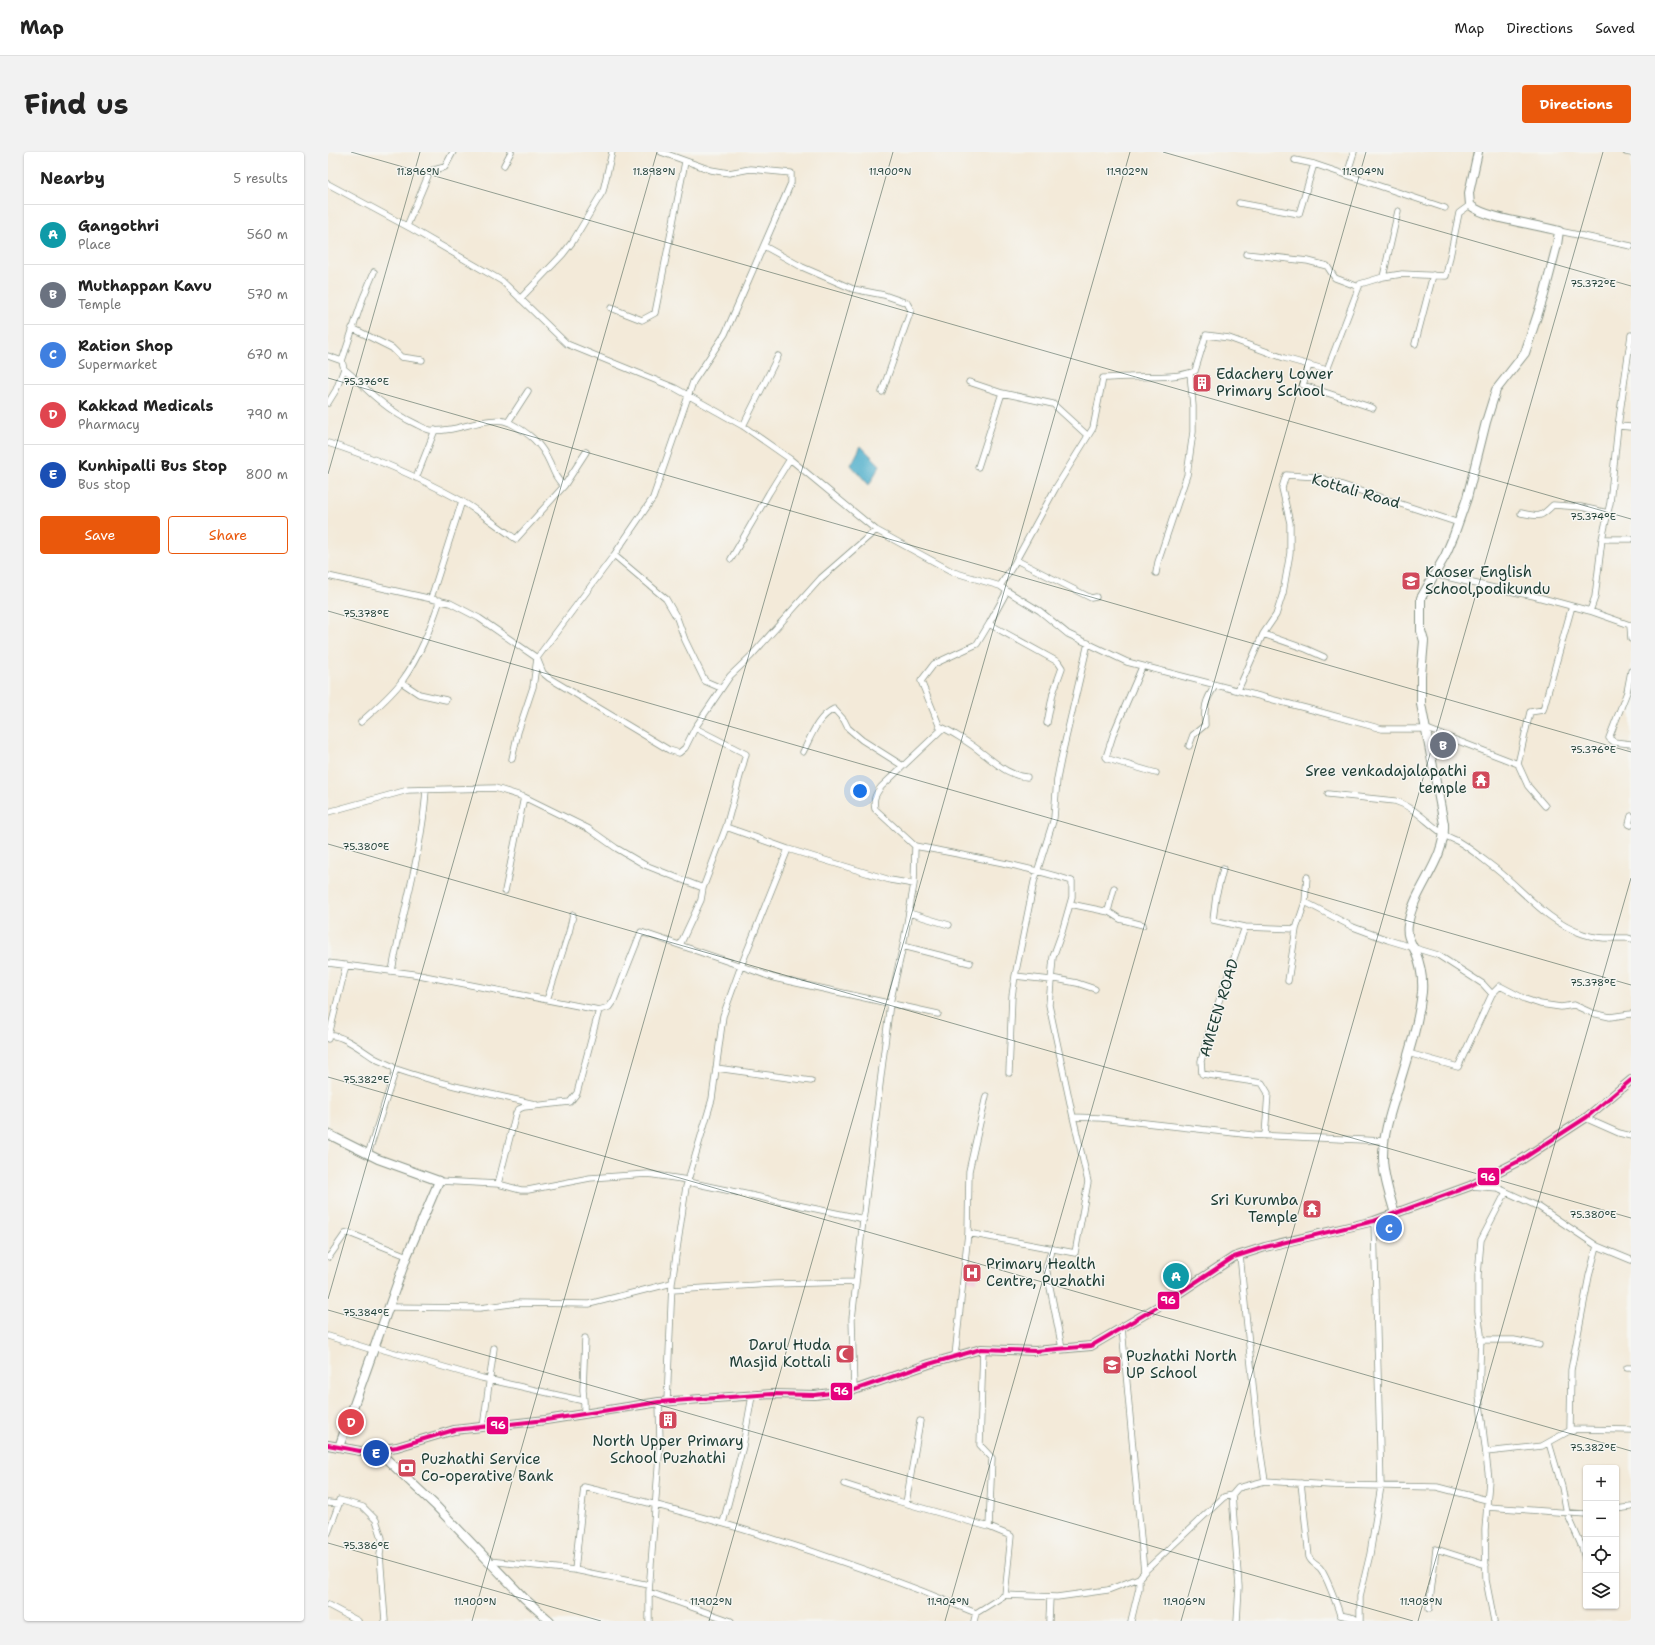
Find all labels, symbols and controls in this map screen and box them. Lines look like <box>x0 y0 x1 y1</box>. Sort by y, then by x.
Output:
text: Map <box>20 15 64 40</box>
text: Map <box>1455 19 1485 37</box>
text: Directions <box>1507 19 1573 37</box>
text: Saved <box>1595 19 1635 37</box>
text: Find us <box>24 85 129 123</box>
button: Directions <box>1522 85 1631 123</box>
text: 11.896°N <box>397 165 439 178</box>
text: 11.898°N <box>632 165 676 178</box>
text: 11.900°N <box>869 165 911 178</box>
text: 11.902°N <box>1106 165 1148 178</box>
text: 11.904°N <box>1342 165 1384 178</box>
text: Nearby <box>40 167 105 189</box>
text: 5 results <box>233 170 288 187</box>
text: Gangothri <box>78 216 159 236</box>
text: A <box>48 226 58 243</box>
text: 560 m <box>247 226 288 243</box>
text: Place <box>78 236 111 253</box>
text: Muthappan Kavu <box>78 276 212 296</box>
text: 75.372°E <box>1570 277 1616 290</box>
text: B <box>49 286 57 303</box>
text: 570 m <box>247 286 288 303</box>
text: Temple <box>78 296 121 313</box>
text: Ration Shop <box>78 336 173 356</box>
text: C <box>49 346 57 363</box>
text: 670 m <box>247 346 288 363</box>
text: Supermarket <box>78 356 157 373</box>
place label: Edachery Lower Primary School <box>1216 364 1334 401</box>
building icon: Edachery Lower Primary School <box>1191 372 1213 394</box>
text: 75.376°E <box>343 375 389 388</box>
text: Kakkad Medicals <box>78 396 213 416</box>
text: D <box>48 406 58 423</box>
text: 790 m <box>246 406 288 423</box>
text: Pharmacy <box>78 416 140 433</box>
text: Kunhipalli Bus Stop <box>78 456 227 476</box>
text: E <box>49 466 57 483</box>
text: 800 m <box>245 466 288 483</box>
street label: Kottali Road <box>1309 469 1403 513</box>
text: Bus stop <box>78 476 130 493</box>
text: 75.374°E <box>1570 510 1616 523</box>
button: Save <box>40 516 160 554</box>
button: Share <box>168 516 288 554</box>
place label: Kaoser English School,podikundu <box>1425 562 1550 599</box>
school or university icon: Kaoser English School,podikundu <box>1400 570 1422 592</box>
text: 75.378°E <box>343 607 389 620</box>
pin: B <box>1430 730 1456 760</box>
text: 75.376°E <box>1570 743 1616 756</box>
place label: Sree venkadajalapathi temple <box>1305 761 1467 798</box>
temple icon: Sree venkadajalapathi temple <box>1470 769 1492 791</box>
your location <box>850 781 870 801</box>
text: 75.380°E <box>343 840 389 853</box>
street label: AMEEN ROAD <box>1195 956 1243 1060</box>
text: 75.378°E <box>1570 976 1616 989</box>
text: 75.382°E <box>343 1073 389 1086</box>
line badge: 96 <box>1477 1167 1500 1186</box>
text: 96 <box>1480 1170 1496 1185</box>
place label: Sri Kurumba Temple <box>1210 1190 1299 1227</box>
temple icon: Sri Kurumba Temple <box>1301 1198 1323 1220</box>
text: 75.380°E <box>1570 1208 1616 1221</box>
pin: C <box>1376 1213 1402 1243</box>
place label: Primary Health Centre, Puzhathi <box>986 1254 1105 1291</box>
pin: A <box>1163 1261 1189 1291</box>
hospital icon: Primary Health Centre, Puzhathi <box>961 1262 983 1284</box>
line badge: 96 <box>1157 1291 1180 1310</box>
text: 96 <box>1160 1293 1176 1308</box>
text: 75.384°E <box>343 1306 389 1319</box>
place label: Darul Huda Masjid Kottali <box>729 1335 832 1372</box>
mosque icon: Darul Huda Masjid Kottali <box>834 1343 856 1365</box>
place label: Puzhathi North UP School <box>1126 1346 1237 1383</box>
school or university icon: Puzhathi North UP School <box>1101 1354 1123 1376</box>
line badge: 96 <box>830 1382 853 1401</box>
text: 96 <box>833 1384 849 1399</box>
pin: D <box>338 1407 364 1437</box>
building icon: North Upper Primary School Puzhathi <box>657 1409 679 1431</box>
line badge: 96 <box>486 1416 509 1435</box>
text: 96 <box>490 1418 506 1433</box>
place label: North Upper Primary School Puzhathi <box>592 1431 744 1468</box>
pin: E <box>363 1438 389 1468</box>
text: 75.382°E <box>1570 1441 1616 1454</box>
place label: Puzhathi Service Co-operative Bank <box>421 1449 554 1486</box>
bank icon: Puzhathi Service Co-operative Bank <box>396 1457 418 1479</box>
map controls <box>1583 1465 1619 1609</box>
button: + <box>1583 1465 1619 1501</box>
button: − <box>1583 1501 1619 1537</box>
button: locate <box>1583 1537 1619 1573</box>
text: 75.386°E <box>343 1539 389 1552</box>
button: layers <box>1583 1573 1619 1609</box>
text: 11.900°N <box>454 1595 496 1608</box>
text: 11.902°N <box>690 1595 732 1608</box>
text: 11.904°N <box>927 1595 969 1608</box>
text: 11.906°N <box>1163 1595 1205 1608</box>
text: 11.908°N <box>1400 1595 1442 1608</box>

